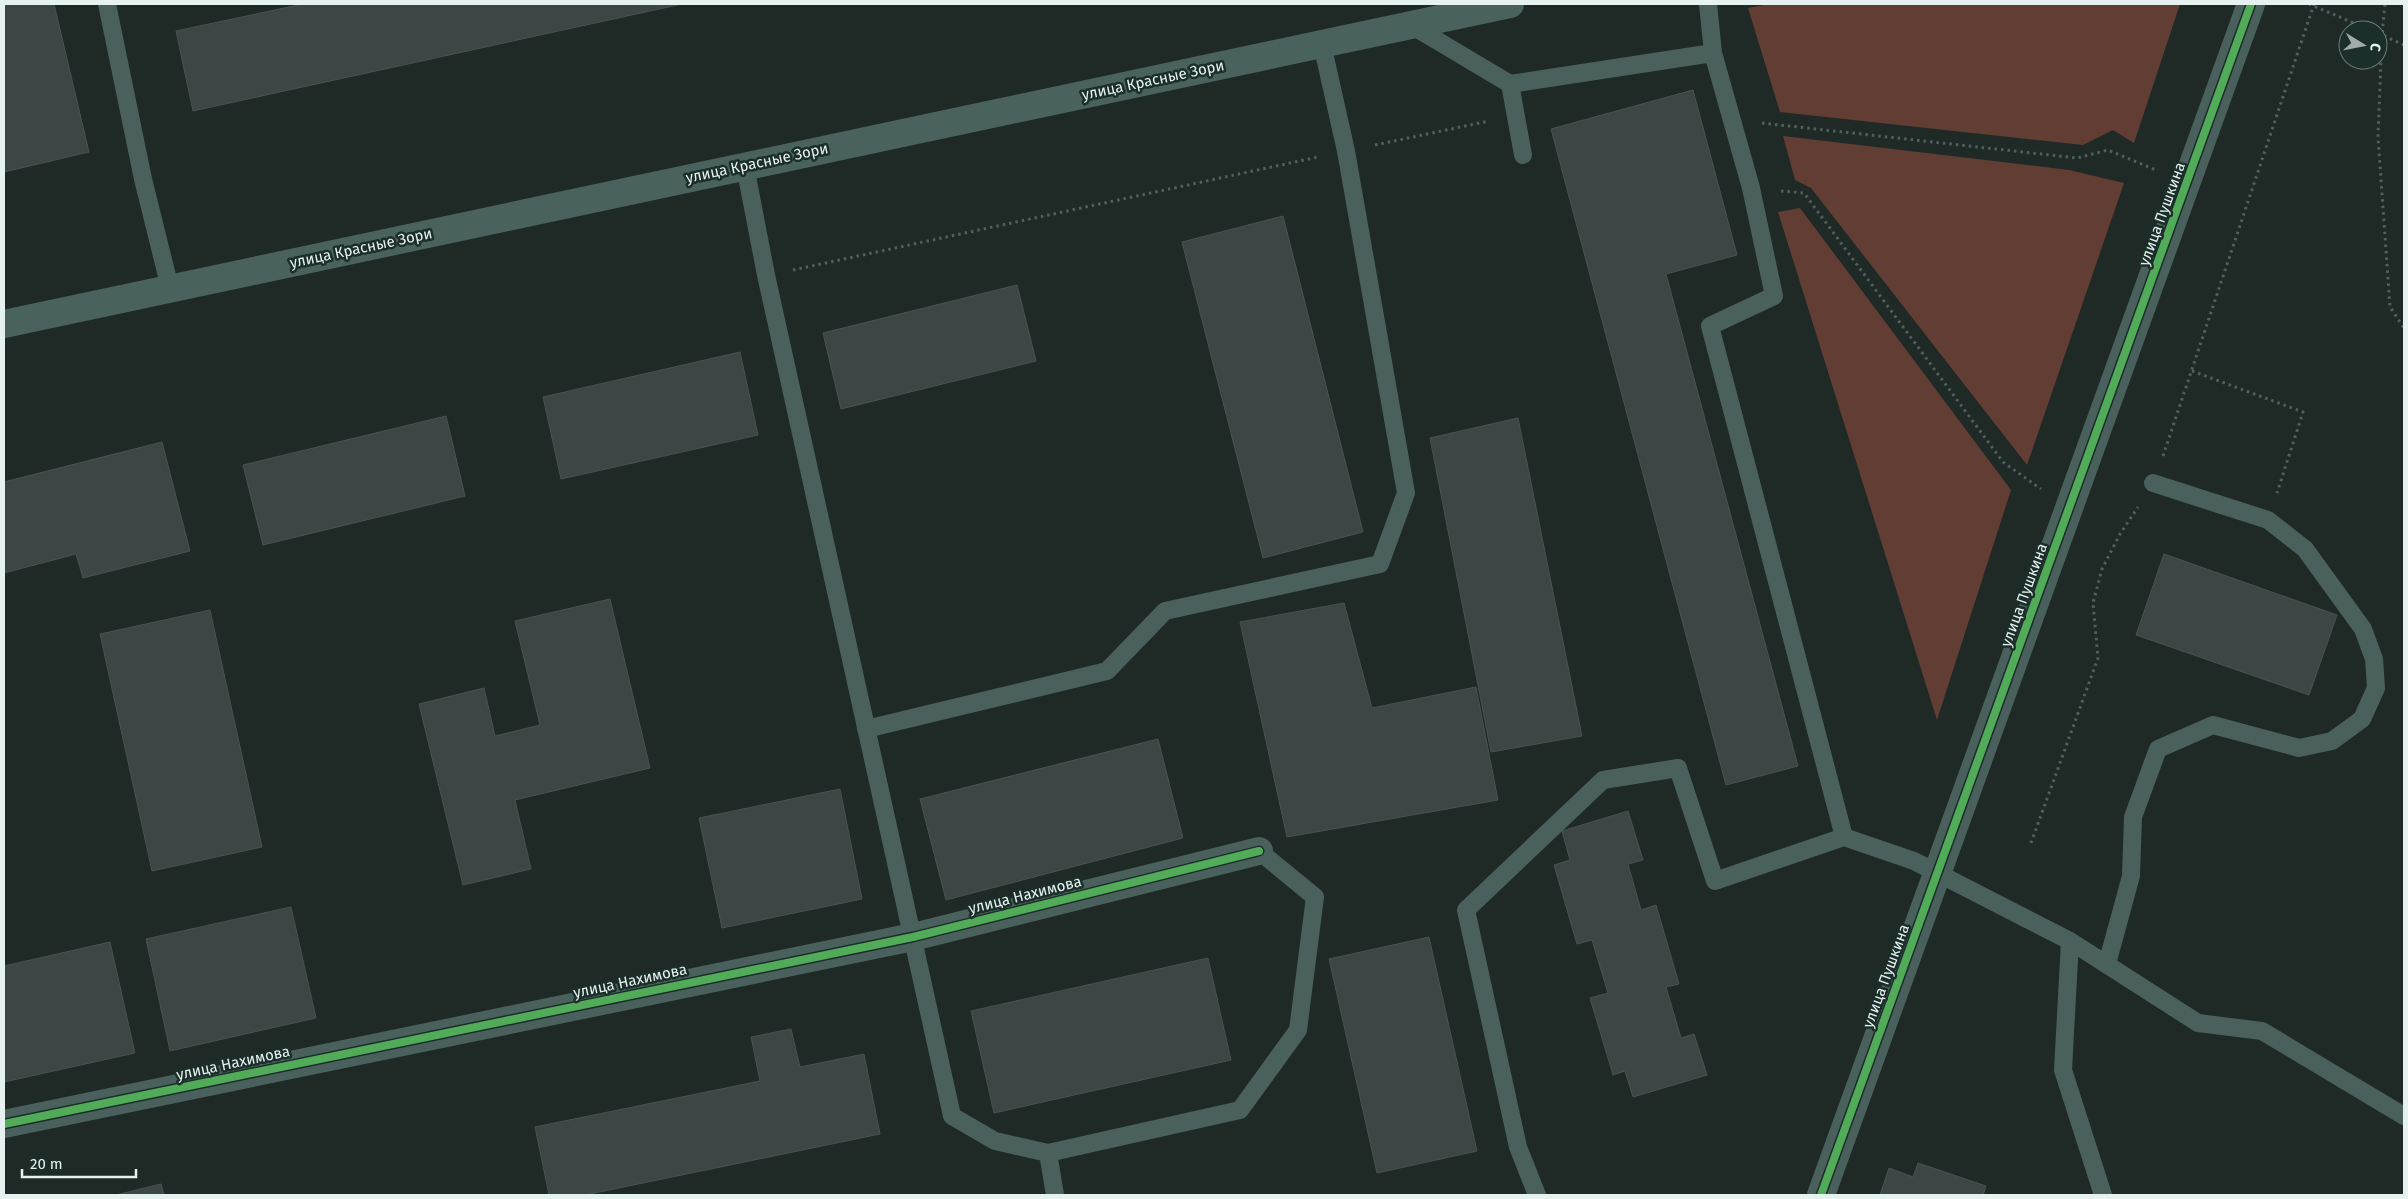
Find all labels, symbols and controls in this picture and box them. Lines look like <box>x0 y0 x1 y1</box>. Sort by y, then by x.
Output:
north arrow <box>2338 20 2388 70</box>
text: С <box>2366 42 2384 53</box>
street label: улица Красные Зори <box>1080 56 1226 104</box>
street label: улица Красные Зори <box>684 139 830 187</box>
street label: улица Пушкина <box>2135 160 2189 268</box>
street label: улица Красные Зори <box>288 224 434 272</box>
street label: улица Пушкина <box>1997 541 2051 649</box>
street label: улица Нахимова <box>967 872 1083 918</box>
street label: улица Пушкина <box>1859 922 1913 1030</box>
street label: улица Нахимова <box>572 960 688 1002</box>
street label: улица Нахимова <box>175 1042 291 1084</box>
scale bar <box>22 1146 136 1178</box>
text: 20 m <box>30 1155 63 1173</box>

